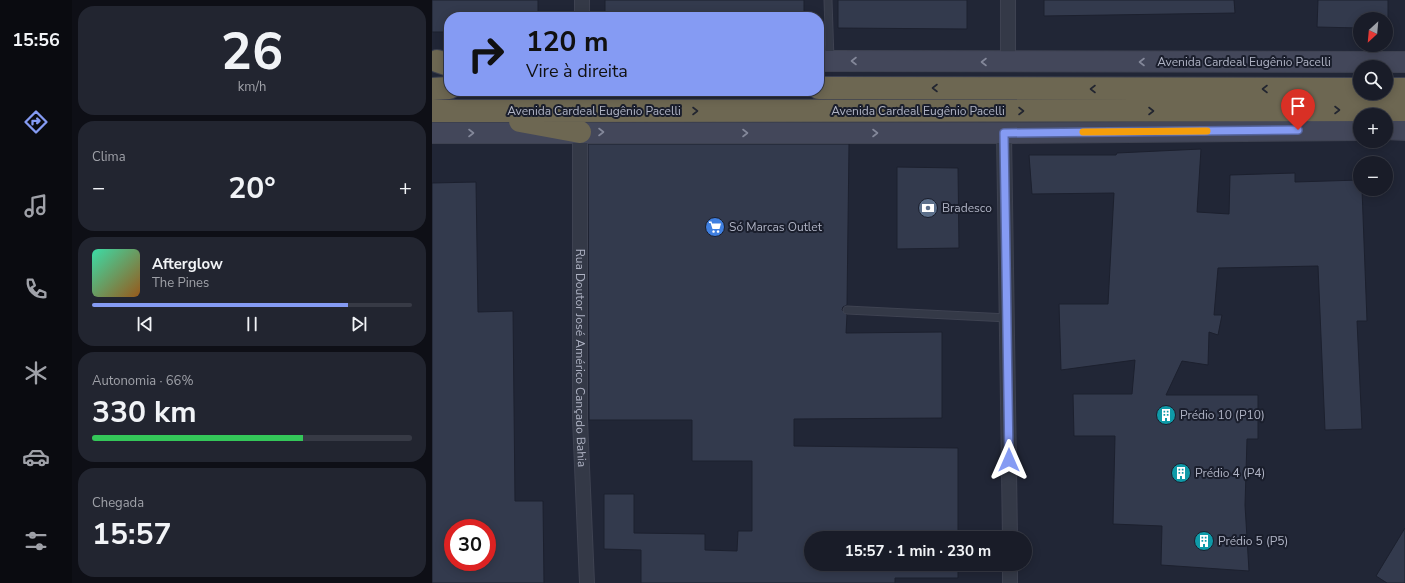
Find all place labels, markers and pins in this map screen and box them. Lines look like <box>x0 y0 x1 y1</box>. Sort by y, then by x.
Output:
pin <box>1281 89 1315 130</box>
bank icon: Bradesco <box>917 197 939 219</box>
place label: Bradesco <box>942 200 992 216</box>
supermarket icon: Só Marcas Outlet <box>704 216 726 238</box>
place label: Só Marcas Outlet <box>729 219 823 235</box>
building icon: Prédio 10 (P10) <box>1155 404 1177 426</box>
place label: Prédio 10 (P10) <box>1180 407 1265 423</box>
building icon: Prédio 4 (P4) <box>1170 462 1192 484</box>
place label: Prédio 4 (P4) <box>1195 465 1265 481</box>
building icon: Prédio 5 (P5) <box>1193 530 1215 552</box>
place label: Prédio 5 (P5) <box>1218 533 1288 549</box>

